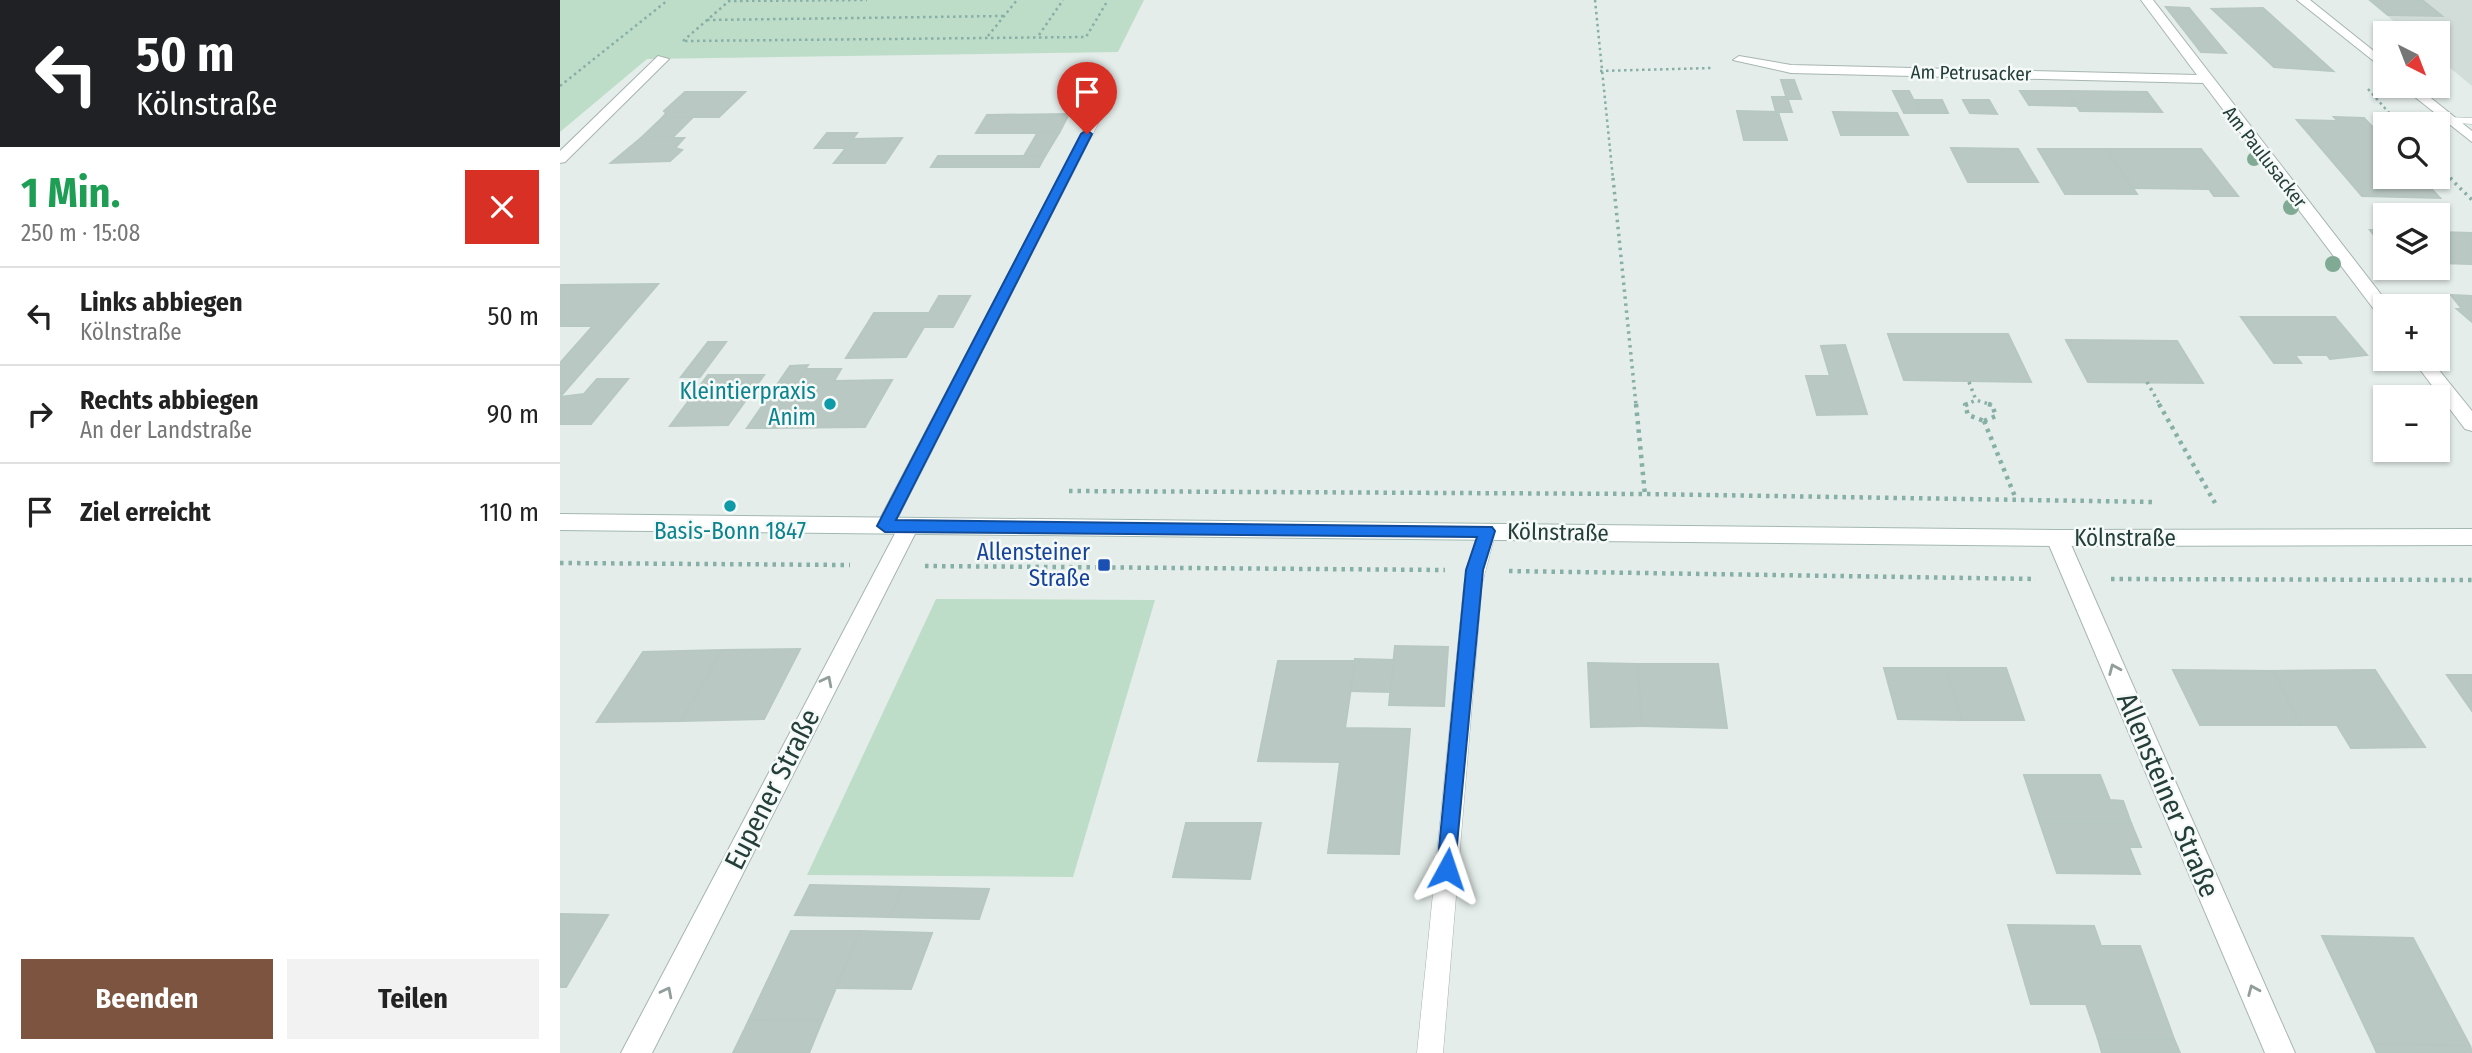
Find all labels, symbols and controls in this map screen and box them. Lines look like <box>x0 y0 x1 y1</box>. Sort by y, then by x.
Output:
north arrow <box>2373 21 2450 98</box>
map controls <box>2373 21 2450 462</box>
text: 50 m <box>136 25 234 84</box>
icon: left <box>21 28 112 119</box>
street label: Am Petrusacker <box>1910 60 2032 86</box>
pin <box>1057 62 1117 134</box>
icon: arrive <box>1068 73 1106 111</box>
text: Kölnstraße <box>136 85 278 123</box>
street label: Am Paulusacker <box>2218 102 2312 213</box>
button: search <box>2373 112 2450 189</box>
text: 1 Min. <box>21 168 120 218</box>
button: close <box>465 170 539 244</box>
button: layers <box>2373 203 2450 280</box>
text: 250 m · 15:08 <box>21 219 140 247</box>
text: Links abbiegen <box>80 287 243 318</box>
button: + <box>2373 294 2450 371</box>
icon: left <box>21 297 59 335</box>
text: 50 m <box>487 301 539 332</box>
text: Kölnstraße <box>80 318 182 346</box>
place label: Kleintierpraxis Anim <box>679 377 816 431</box>
text: Rechts abbiegen <box>80 385 259 416</box>
button: − <box>2373 385 2450 462</box>
icon: right <box>21 395 59 433</box>
marker: Kleintierpraxis Anim <box>822 396 838 412</box>
text: 90 m <box>487 399 539 430</box>
text: An der Landstraße <box>80 416 252 444</box>
icon: arrive <box>21 493 59 531</box>
text: Ziel erreicht <box>80 497 211 528</box>
text: 110 m <box>479 497 539 528</box>
marker: Basis-Bonn 1847 <box>722 498 738 514</box>
place label: Basis-Bonn 1847 <box>654 517 806 545</box>
street label: Kölnstraße <box>1507 517 1609 547</box>
street label: Kölnstraße <box>2074 524 2176 552</box>
place label: Allensteiner Straße <box>977 538 1090 592</box>
marker: Allensteiner Straße <box>1096 557 1112 573</box>
one-way arrow <box>2108 664 2122 677</box>
one-way arrow <box>819 676 832 688</box>
street label: Allensteiner Straße <box>2110 688 2226 902</box>
street label: Eupener Straße <box>717 703 827 875</box>
position arrow <box>1410 832 1484 906</box>
button: Beenden <box>21 959 273 1039</box>
button: Teilen <box>287 959 539 1039</box>
one-way arrow <box>2247 985 2261 998</box>
one-way arrow <box>659 987 673 999</box>

